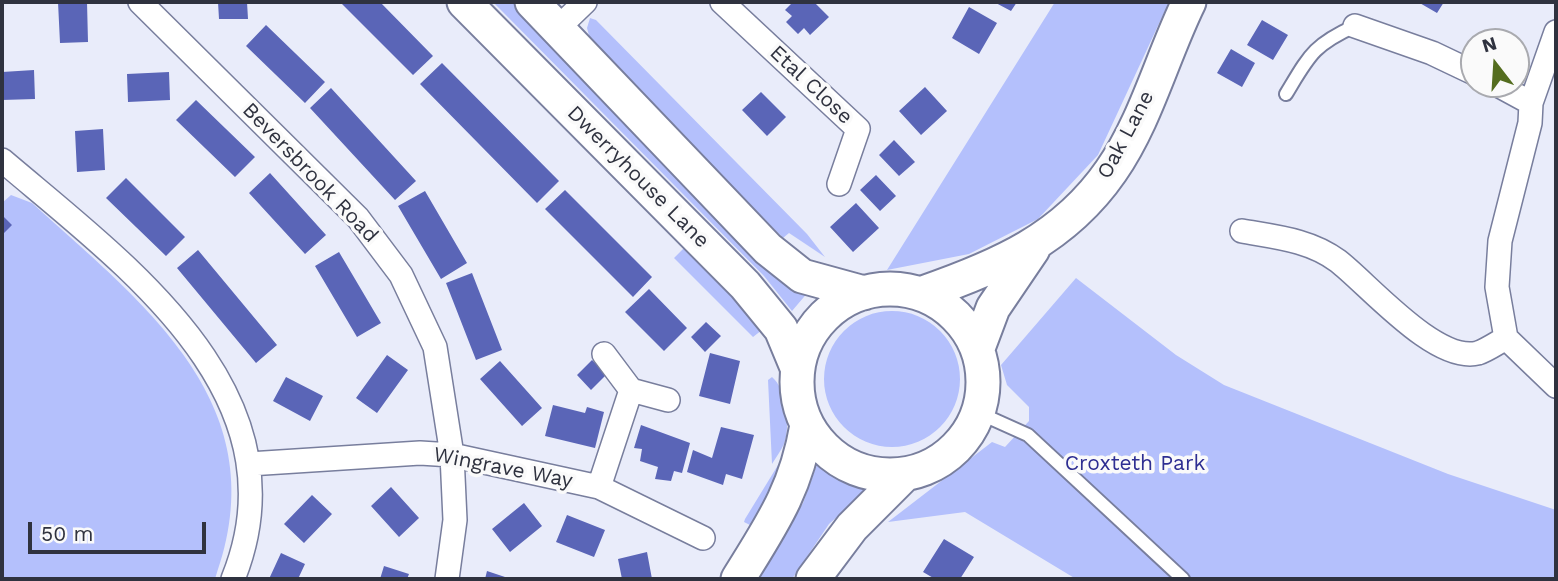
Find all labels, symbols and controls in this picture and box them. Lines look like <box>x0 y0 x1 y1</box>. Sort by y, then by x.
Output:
north arrow <box>1460 28 1530 98</box>
text: N <box>1479 31 1499 57</box>
street label: Etal Close <box>764 40 858 130</box>
street label: Oak Lane <box>1092 87 1160 183</box>
street label: Beversbrook Road <box>237 98 383 248</box>
street label: Dwerryhouse Lane <box>562 101 714 253</box>
street label: Wingrave Way <box>431 442 575 494</box>
park label: Croxteth Park <box>1065 451 1205 477</box>
scale bar <box>32 508 210 552</box>
text: 50 m <box>41 521 93 546</box>

